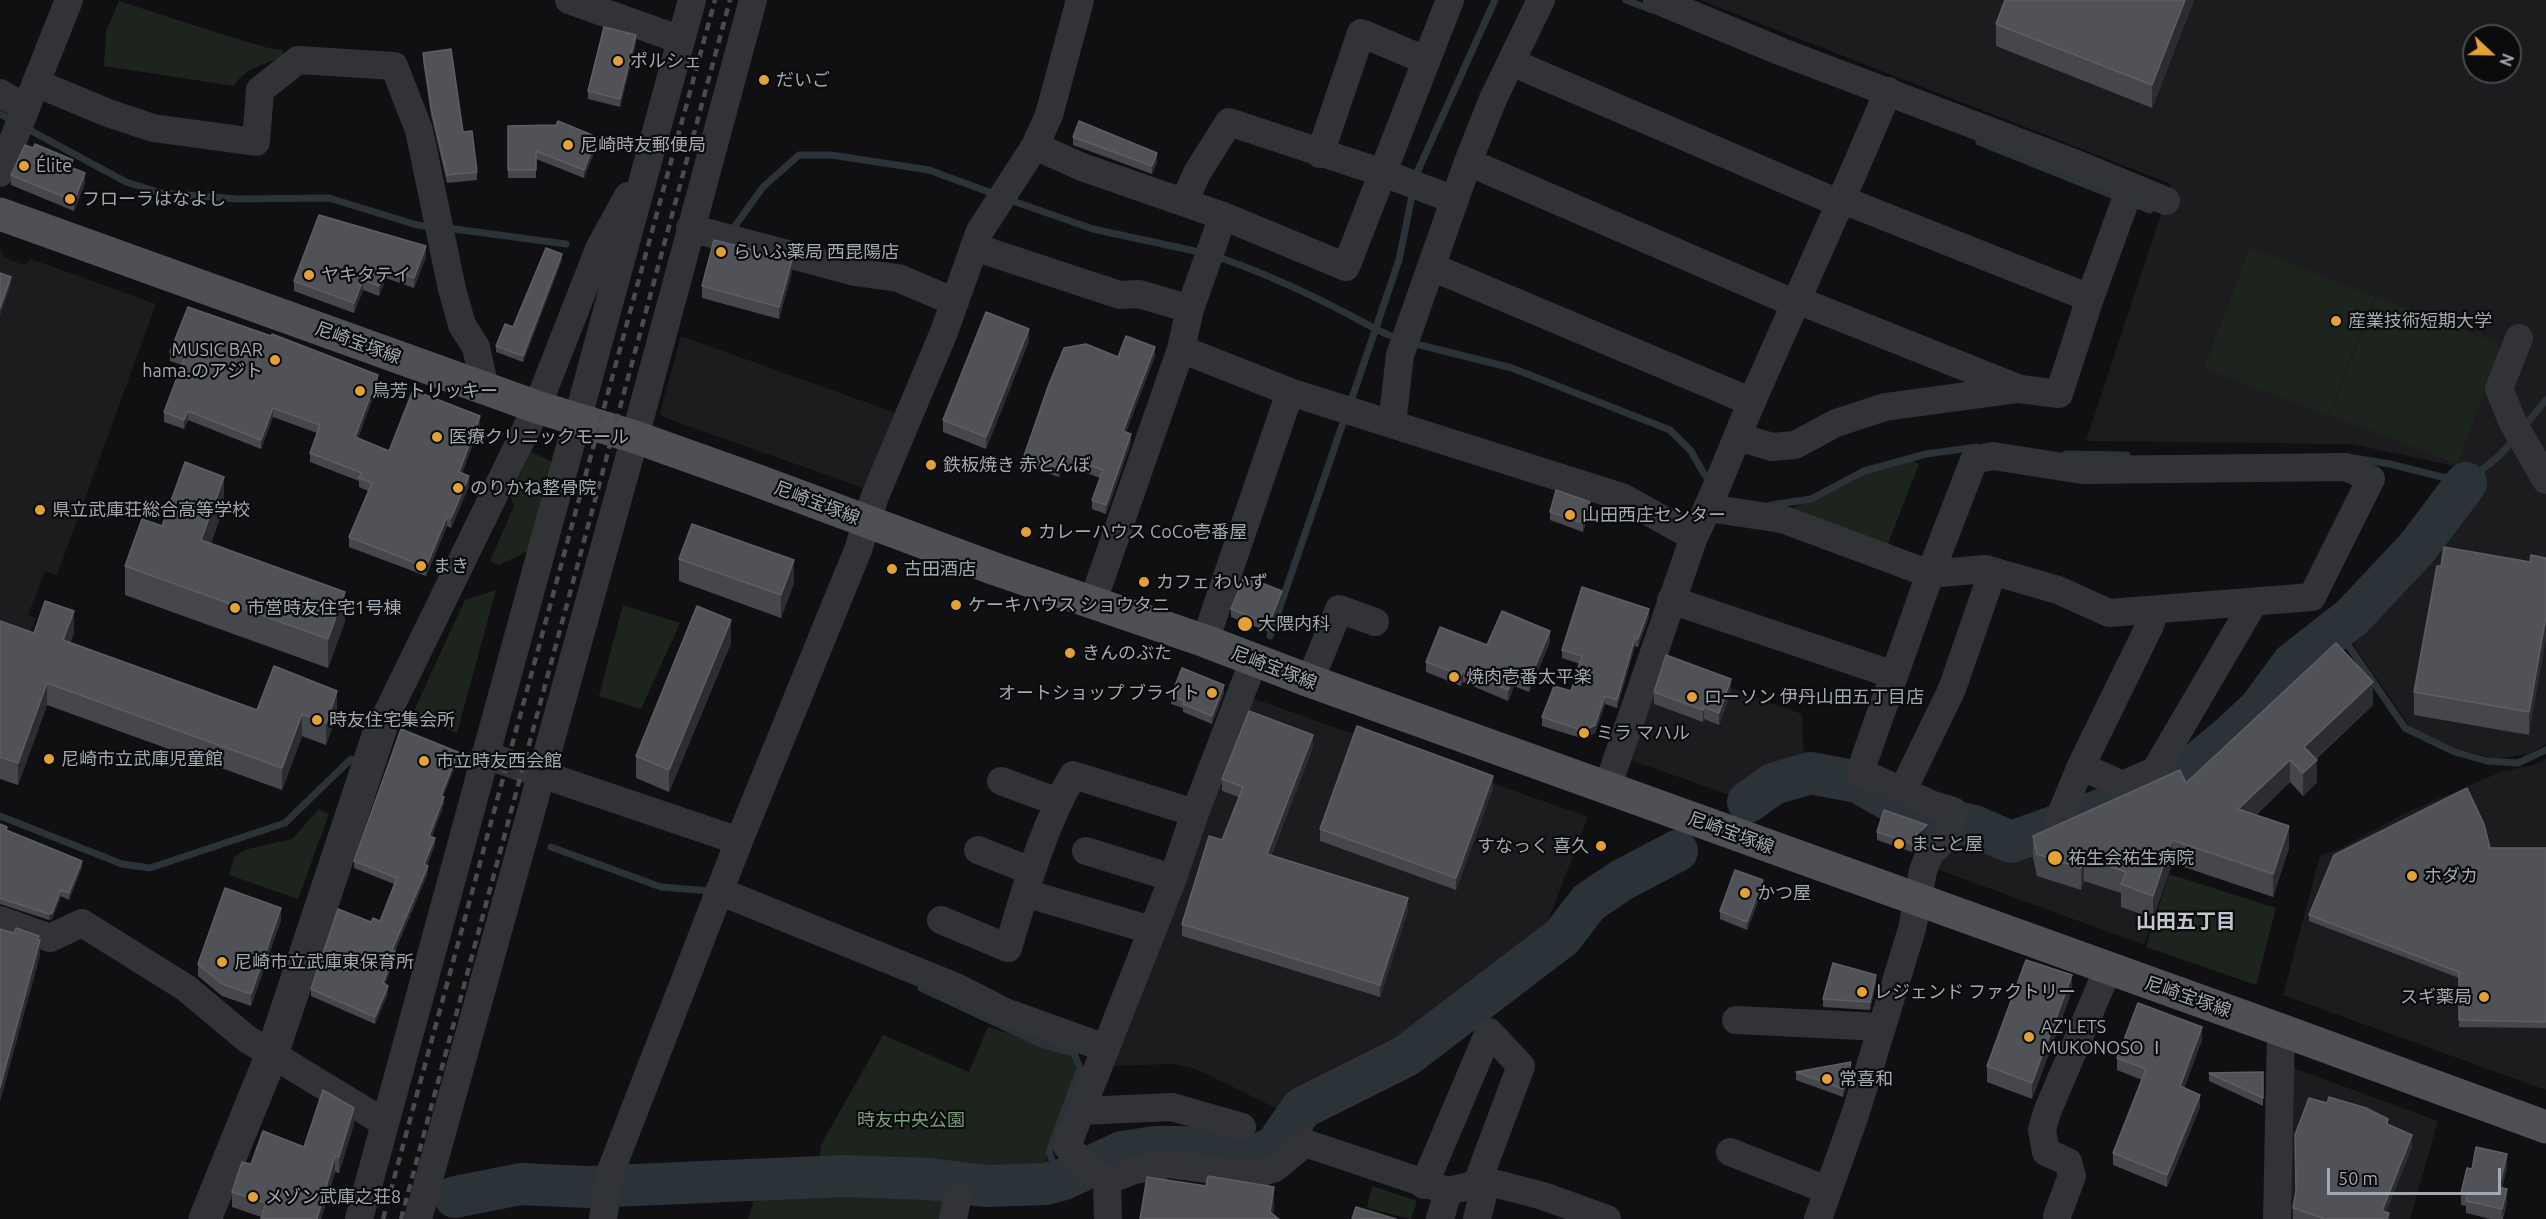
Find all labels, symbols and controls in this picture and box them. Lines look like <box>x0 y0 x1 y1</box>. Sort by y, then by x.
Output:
north arrow <box>2462 24 2522 84</box>
place label: ポルシェ <box>630 50 702 72</box>
text: N <box>2496 51 2517 69</box>
marker: ポルシェ <box>611 54 625 68</box>
place label: だいご <box>776 69 830 91</box>
marker: だいご <box>757 73 771 87</box>
place label: 尼崎時友郵便局 <box>580 134 706 156</box>
marker: 尼崎時友郵便局 <box>561 138 575 152</box>
place label: Élite <box>36 155 72 177</box>
marker: Élite <box>17 159 31 173</box>
place label: フローラはなよし <box>82 188 226 210</box>
marker: フローラはなよし <box>63 192 77 206</box>
place label: らいふ薬局 西昆陽店 <box>733 241 899 263</box>
marker: らいふ薬局 西昆陽店 <box>714 245 728 259</box>
place label: ヤキタテイ <box>321 264 411 286</box>
marker: ヤキタテイ <box>302 268 316 282</box>
place label: 産業技術短期大学 <box>2348 310 2492 332</box>
marker: 産業技術短期大学 <box>2329 314 2343 328</box>
street label: 尼崎宝塚線 <box>312 317 404 369</box>
place label: MUSIC BAR hama.のアジト <box>142 339 263 382</box>
marker: MUSIC BAR hama.のアジト <box>268 353 282 367</box>
place label: 鳥芳トリッキー <box>372 380 498 402</box>
marker: 鳥芳トリッキー <box>353 384 367 398</box>
place label: 医療クリニックモール <box>449 426 629 448</box>
marker: 医療クリニックモール <box>430 430 444 444</box>
place label: 鉄板焼き 赤とんぼ <box>943 454 1091 476</box>
marker: 鉄板焼き 赤とんぼ <box>924 458 938 472</box>
place label: のりかね整骨院 <box>470 477 596 499</box>
street label: 尼崎宝塚線 <box>771 477 863 529</box>
marker: のりかね整骨院 <box>451 481 465 495</box>
place label: 県立武庫荘総合高等学校 <box>52 499 250 521</box>
marker: 県立武庫荘総合高等学校 <box>33 503 47 517</box>
place label: 山田西庄センター <box>1582 504 1726 526</box>
marker: 山田西庄センター <box>1563 508 1577 522</box>
place label: カレーハウス CoCo壱番屋 <box>1038 521 1247 543</box>
marker: カレーハウス CoCo壱番屋 <box>1019 525 1033 539</box>
place label: まき <box>433 555 469 577</box>
place label: 古田酒店 <box>904 558 976 580</box>
marker: まき <box>414 559 428 573</box>
marker: 古田酒店 <box>885 562 899 576</box>
place label: カフェ わいず <box>1156 571 1268 593</box>
marker: カフェ わいず <box>1137 575 1151 589</box>
place label: ケーキハウス ショウタニ <box>968 594 1170 616</box>
place label: 市営時友住宅1号棟 <box>247 597 401 619</box>
marker: ケーキハウス ショウタニ <box>949 598 963 612</box>
marker: 市営時友住宅1号棟 <box>228 601 242 615</box>
place label: 大隈内科 <box>1258 613 1330 635</box>
marker: 大隈内科 <box>1236 615 1254 633</box>
place label: きんのぶた <box>1082 642 1172 664</box>
street label: 尼崎宝塚線 <box>1228 642 1320 694</box>
marker: きんのぶた <box>1063 646 1077 660</box>
place label: 焼肉壱番太平楽 <box>1466 666 1592 688</box>
marker: 焼肉壱番太平楽 <box>1447 670 1461 684</box>
place label: オートショップ ブライト <box>998 682 1200 704</box>
marker: オートショップ ブライト <box>1205 686 1219 700</box>
place label: ローソン 伊丹山田五丁目店 <box>1704 686 1924 708</box>
marker: ローソン 伊丹山田五丁目店 <box>1685 690 1699 704</box>
place label: 時友住宅集会所 <box>329 709 455 731</box>
marker: 時友住宅集会所 <box>310 713 324 727</box>
place label: ミラ マハル <box>1596 722 1690 744</box>
marker: ミラ マハル <box>1577 726 1591 740</box>
place label: 尼崎市立武庫児童館 <box>61 748 223 770</box>
place label: 市立時友西会館 <box>436 750 562 772</box>
marker: 尼崎市立武庫児童館 <box>42 752 56 766</box>
marker: 市立時友西会館 <box>417 754 431 768</box>
street label: 尼崎宝塚線 <box>1685 807 1777 859</box>
place label: まこと屋 <box>1911 833 1983 855</box>
place label: すなっく 喜久 <box>1477 835 1589 857</box>
marker: まこと屋 <box>1892 837 1906 851</box>
marker: すなっく 喜久 <box>1594 839 1608 853</box>
place label: 祐生会祐生病院 <box>2068 847 2194 869</box>
marker: 祐生会祐生病院 <box>2046 849 2064 867</box>
place label: ホダカ <box>2424 865 2478 887</box>
marker: ホダカ <box>2405 869 2419 883</box>
place label: かつ屋 <box>1757 882 1811 904</box>
marker: かつ屋 <box>1738 886 1752 900</box>
district label: 山田五丁目 <box>2136 909 2236 933</box>
place label: 尼崎市立武庫東保育所 <box>234 951 414 973</box>
marker: 尼崎市立武庫東保育所 <box>215 955 229 969</box>
street label: 尼崎宝塚線 <box>2142 972 2234 1022</box>
place label: レジェンド ファクトリー <box>1874 981 2076 1003</box>
marker: レジェンド ファクトリー <box>1855 985 1869 999</box>
place label: スギ薬局 <box>2400 986 2472 1008</box>
marker: スギ薬局 <box>2477 990 2491 1004</box>
place label: AZ'LETS MUKONOSO Ⅰ <box>2041 1016 2166 1058</box>
marker: AZ'LETS MUKONOSO Ⅰ <box>2022 1030 2036 1044</box>
place label: 常喜和 <box>1839 1068 1893 1090</box>
marker: 常喜和 <box>1820 1072 1834 1086</box>
park label: 時友中央公園 <box>857 1109 965 1131</box>
scale bar <box>2330 1156 2504 1194</box>
text: 50 m <box>2338 1168 2378 1188</box>
place label: メゾン武庫之荘8 <box>265 1186 401 1208</box>
marker: メゾン武庫之荘8 <box>246 1190 260 1204</box>

